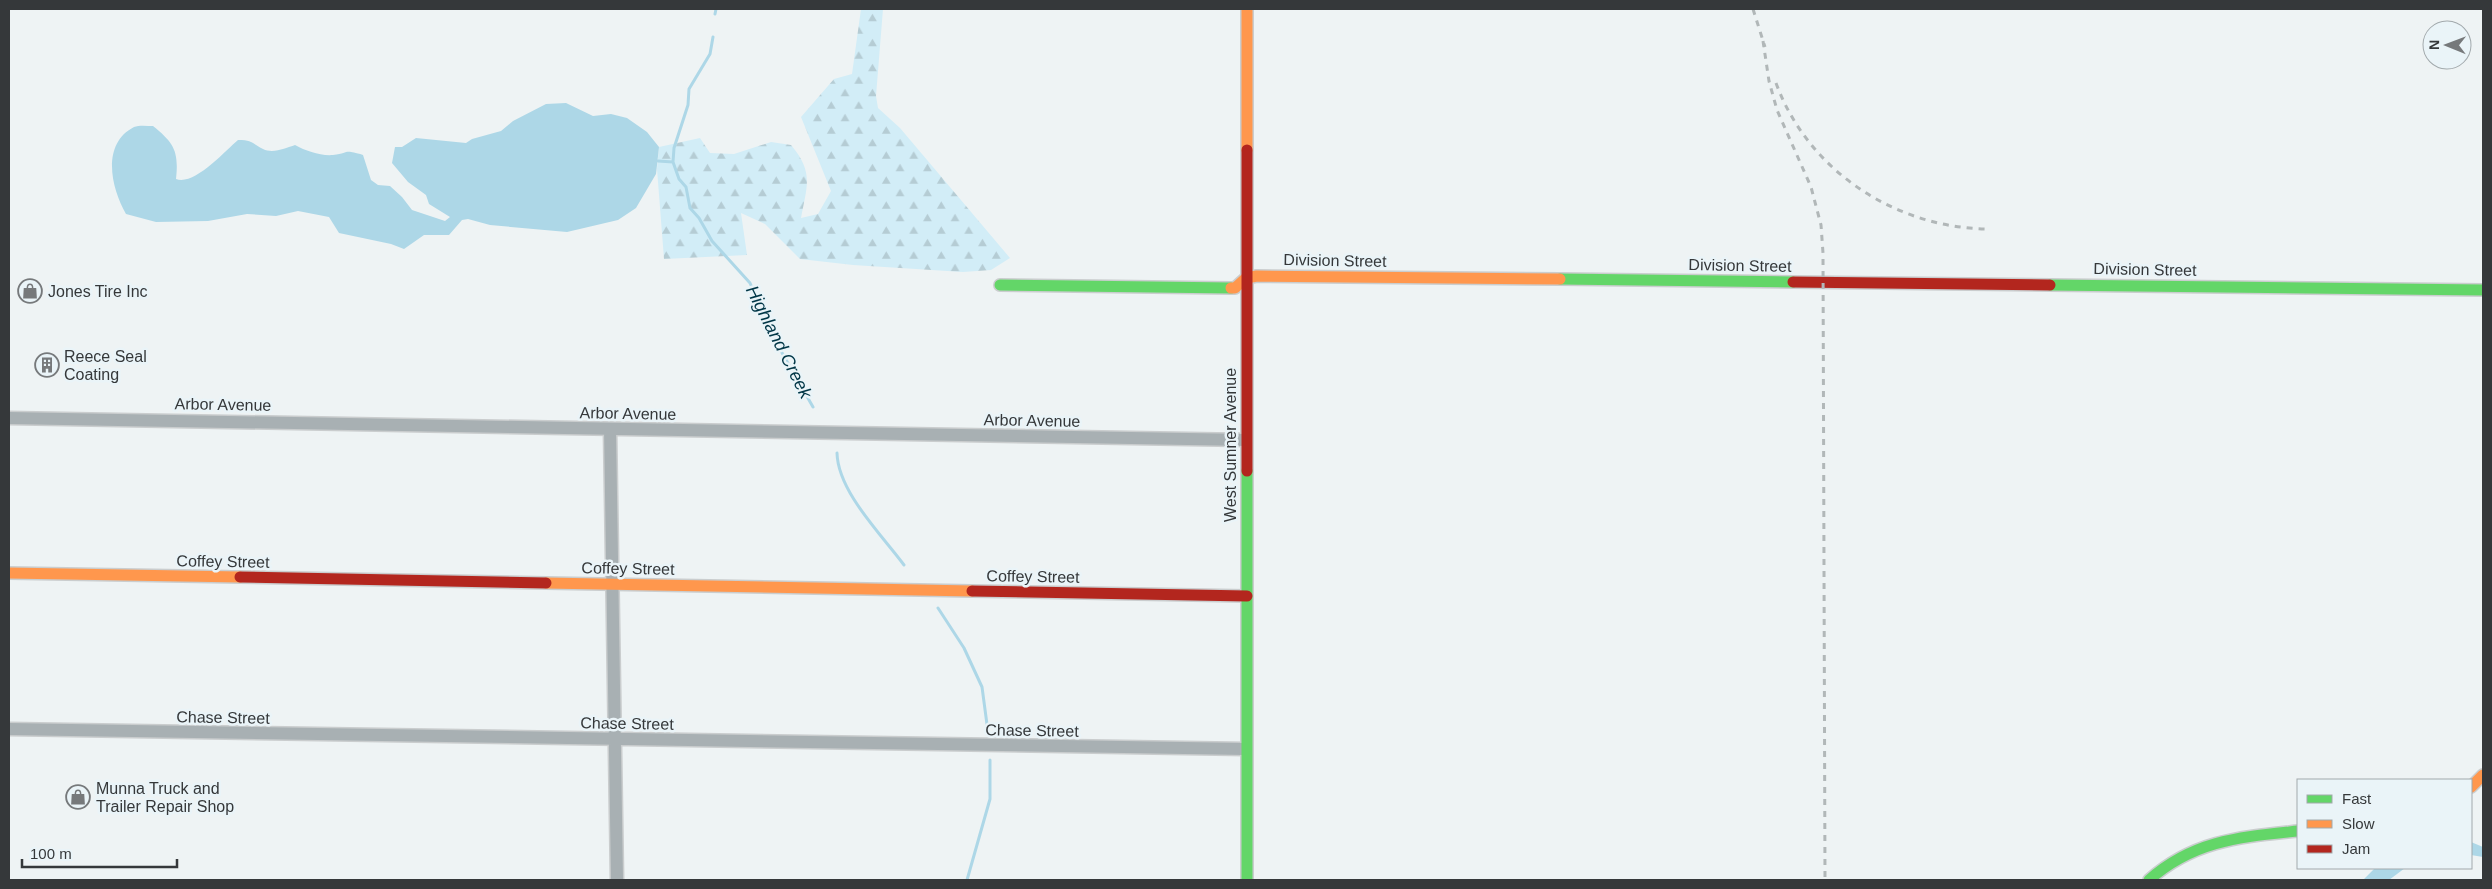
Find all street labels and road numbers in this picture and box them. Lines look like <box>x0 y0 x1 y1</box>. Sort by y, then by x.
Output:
street label: Division Street <box>1283 251 1387 270</box>
street label: Division Street <box>1688 256 1792 275</box>
street label: Division Street <box>2093 260 2197 279</box>
street label: West Sumner Avenue <box>1222 368 1239 522</box>
street label: Arbor Avenue <box>175 395 272 414</box>
street label: Arbor Avenue <box>580 404 677 423</box>
street label: Arbor Avenue <box>984 411 1081 430</box>
street label: Coffey Street <box>176 552 270 571</box>
street label: Coffey Street <box>581 559 675 578</box>
street label: Coffey Street <box>986 567 1080 586</box>
street label: Chase Street <box>176 708 270 727</box>
street label: Chase Street <box>580 714 674 733</box>
street label: Chase Street <box>985 721 1079 740</box>

